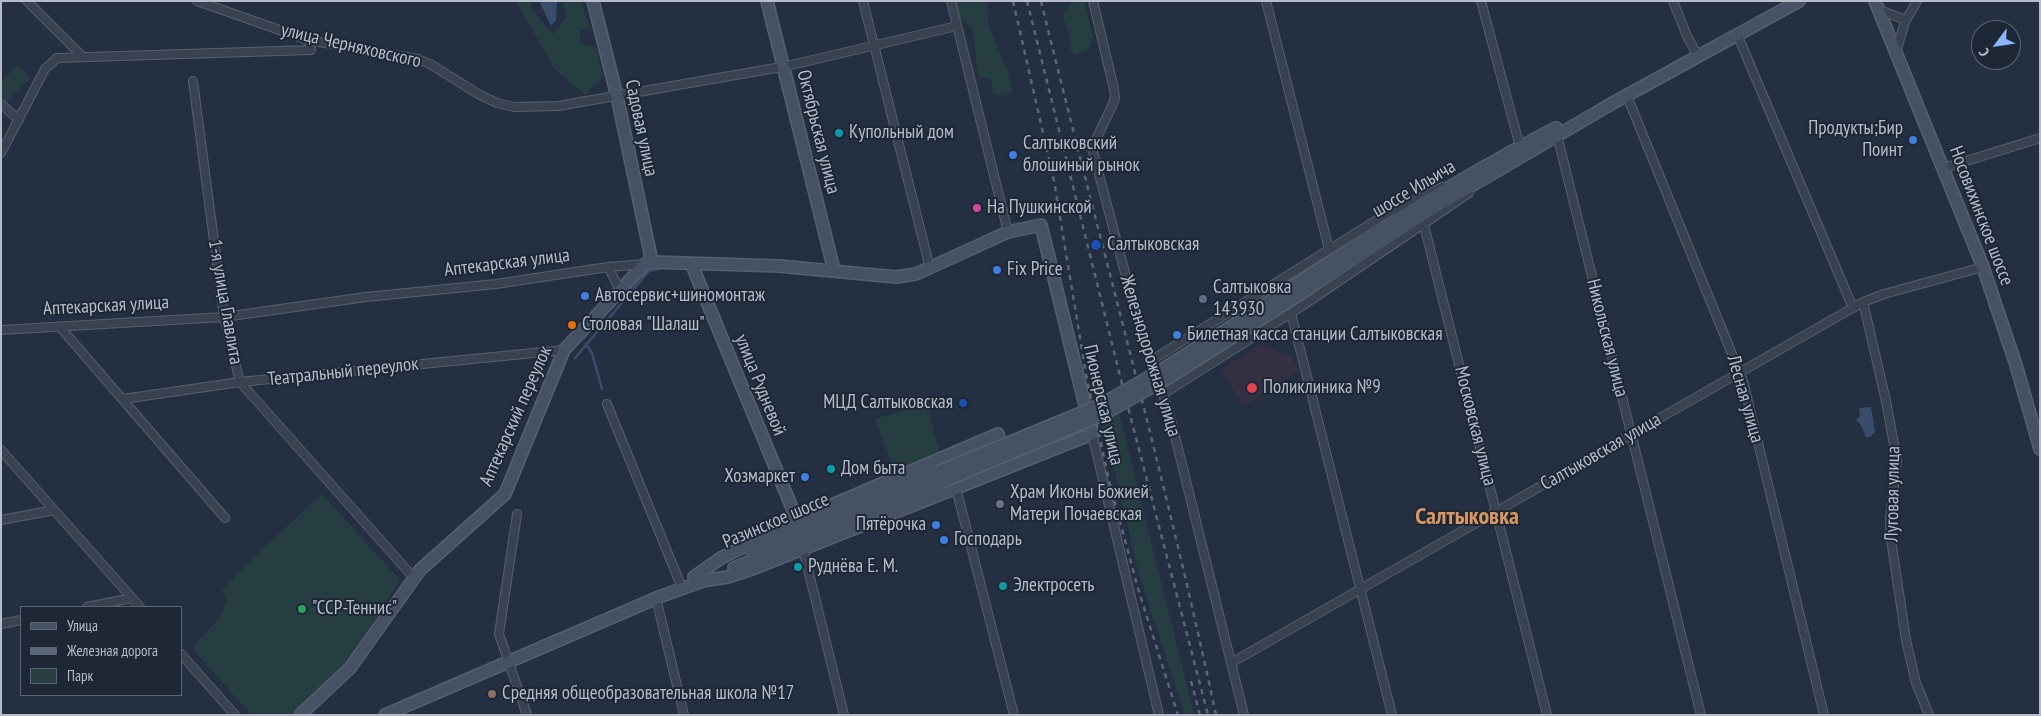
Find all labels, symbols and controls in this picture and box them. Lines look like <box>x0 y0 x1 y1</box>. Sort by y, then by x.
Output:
street label: улица Черняховского <box>279 19 423 73</box>
north arrow <box>1971 20 2021 70</box>
text: С <box>1975 45 1993 60</box>
street label: Октябрьская улица <box>792 68 844 196</box>
street label: Садовая улица <box>620 77 662 179</box>
place label: Продукты;Бир Поинт <box>1808 118 1903 162</box>
place label: Купольный дом <box>849 122 954 144</box>
marker: Купольный дом <box>833 127 845 139</box>
place label: Салтыковский блошиный рынок <box>1023 133 1140 177</box>
marker: Продукты;Бир Поинт <box>1907 134 1919 146</box>
street label: Носовихинское шоссе <box>1944 143 2018 289</box>
marker: Салтыковский блошиный рынок <box>1007 149 1019 161</box>
street label: шоссе Ильича <box>1368 155 1460 223</box>
place label: На Пушкинской <box>987 197 1092 219</box>
marker: На Пушкинской <box>971 202 983 214</box>
place label: Салтыковская <box>1107 234 1199 256</box>
street label: 1-я улица Главлита <box>203 238 247 366</box>
marker: Салтыковская <box>1089 238 1103 252</box>
street label: Аптекарская улица <box>443 244 571 282</box>
place label: Fix Price <box>1007 259 1062 281</box>
marker: Fix Price <box>991 264 1003 276</box>
street label: Железнодорожная улица <box>1115 273 1185 439</box>
place label: Салтыковка 143930 <box>1213 277 1291 321</box>
street label: Никольская улица <box>1581 277 1633 399</box>
place label: Автосервис+шиномонтаж <box>595 285 765 307</box>
marker: Автосервис+шиномонтаж <box>579 290 591 302</box>
street label: Аптекарская улица <box>42 291 170 321</box>
marker: Салтыковка 143930 <box>1197 293 1209 305</box>
place label: Столовая "Шалаш" <box>582 314 705 336</box>
marker: Столовая "Шалаш" <box>566 319 578 331</box>
place label: Билетная касса станции Салтыковская <box>1187 324 1443 346</box>
marker: Билетная касса станции Салтыковская <box>1171 329 1183 341</box>
street label: улица Рудневой <box>729 331 791 439</box>
street label: Аптекарский переулок <box>475 342 557 490</box>
street label: Пионерская улица <box>1078 343 1128 467</box>
street label: Театральный переулок <box>266 353 420 391</box>
street label: Лесная улица <box>1722 353 1768 445</box>
street label: Московская улица <box>1449 364 1501 488</box>
place label: Поликлиника №9 <box>1263 377 1381 399</box>
marker: Поликлиника №9 <box>1245 381 1259 395</box>
place label: МЦД Салтыковская <box>823 392 953 414</box>
marker: МЦД Салтыковская <box>957 397 969 409</box>
street label: Салтыковская улица <box>1537 408 1665 496</box>
street label: Луговая улица <box>1881 446 1905 542</box>
place label: Дом быта <box>841 458 905 480</box>
marker: Дом быта <box>825 463 837 475</box>
place label: Хозмаркет <box>724 466 795 488</box>
marker: Хозмаркет <box>799 471 811 483</box>
place label: Храм Иконы Божией Матери Почаевская <box>1010 482 1149 526</box>
street label: Разинское шоссе <box>719 488 833 554</box>
marker: Храм Иконы Божией Матери Почаевская <box>994 498 1006 510</box>
district label: Салтыковка <box>1415 503 1519 531</box>
place label: Пятёрочка <box>856 514 926 536</box>
marker: Пятёрочка <box>930 519 942 531</box>
place label: Господарь <box>954 529 1022 551</box>
marker: Господарь <box>938 534 950 546</box>
place label: Руднёва Е. М. <box>808 556 898 578</box>
marker: Руднёва Е. М. <box>792 561 804 573</box>
place label: Электросеть <box>1013 575 1094 597</box>
marker: Электросеть <box>997 580 1009 592</box>
place label: "ССР-Теннис" <box>312 598 397 620</box>
marker: "ССР-Теннис" <box>296 603 308 615</box>
legend <box>20 606 182 696</box>
text: Улица <box>67 616 98 635</box>
text: Железная дорога <box>67 641 158 660</box>
text: Парк <box>67 666 93 685</box>
place label: Средняя общеобразовательная школа №17 <box>502 683 794 705</box>
marker: Средняя общеобразовательная школа №17 <box>486 688 498 700</box>

